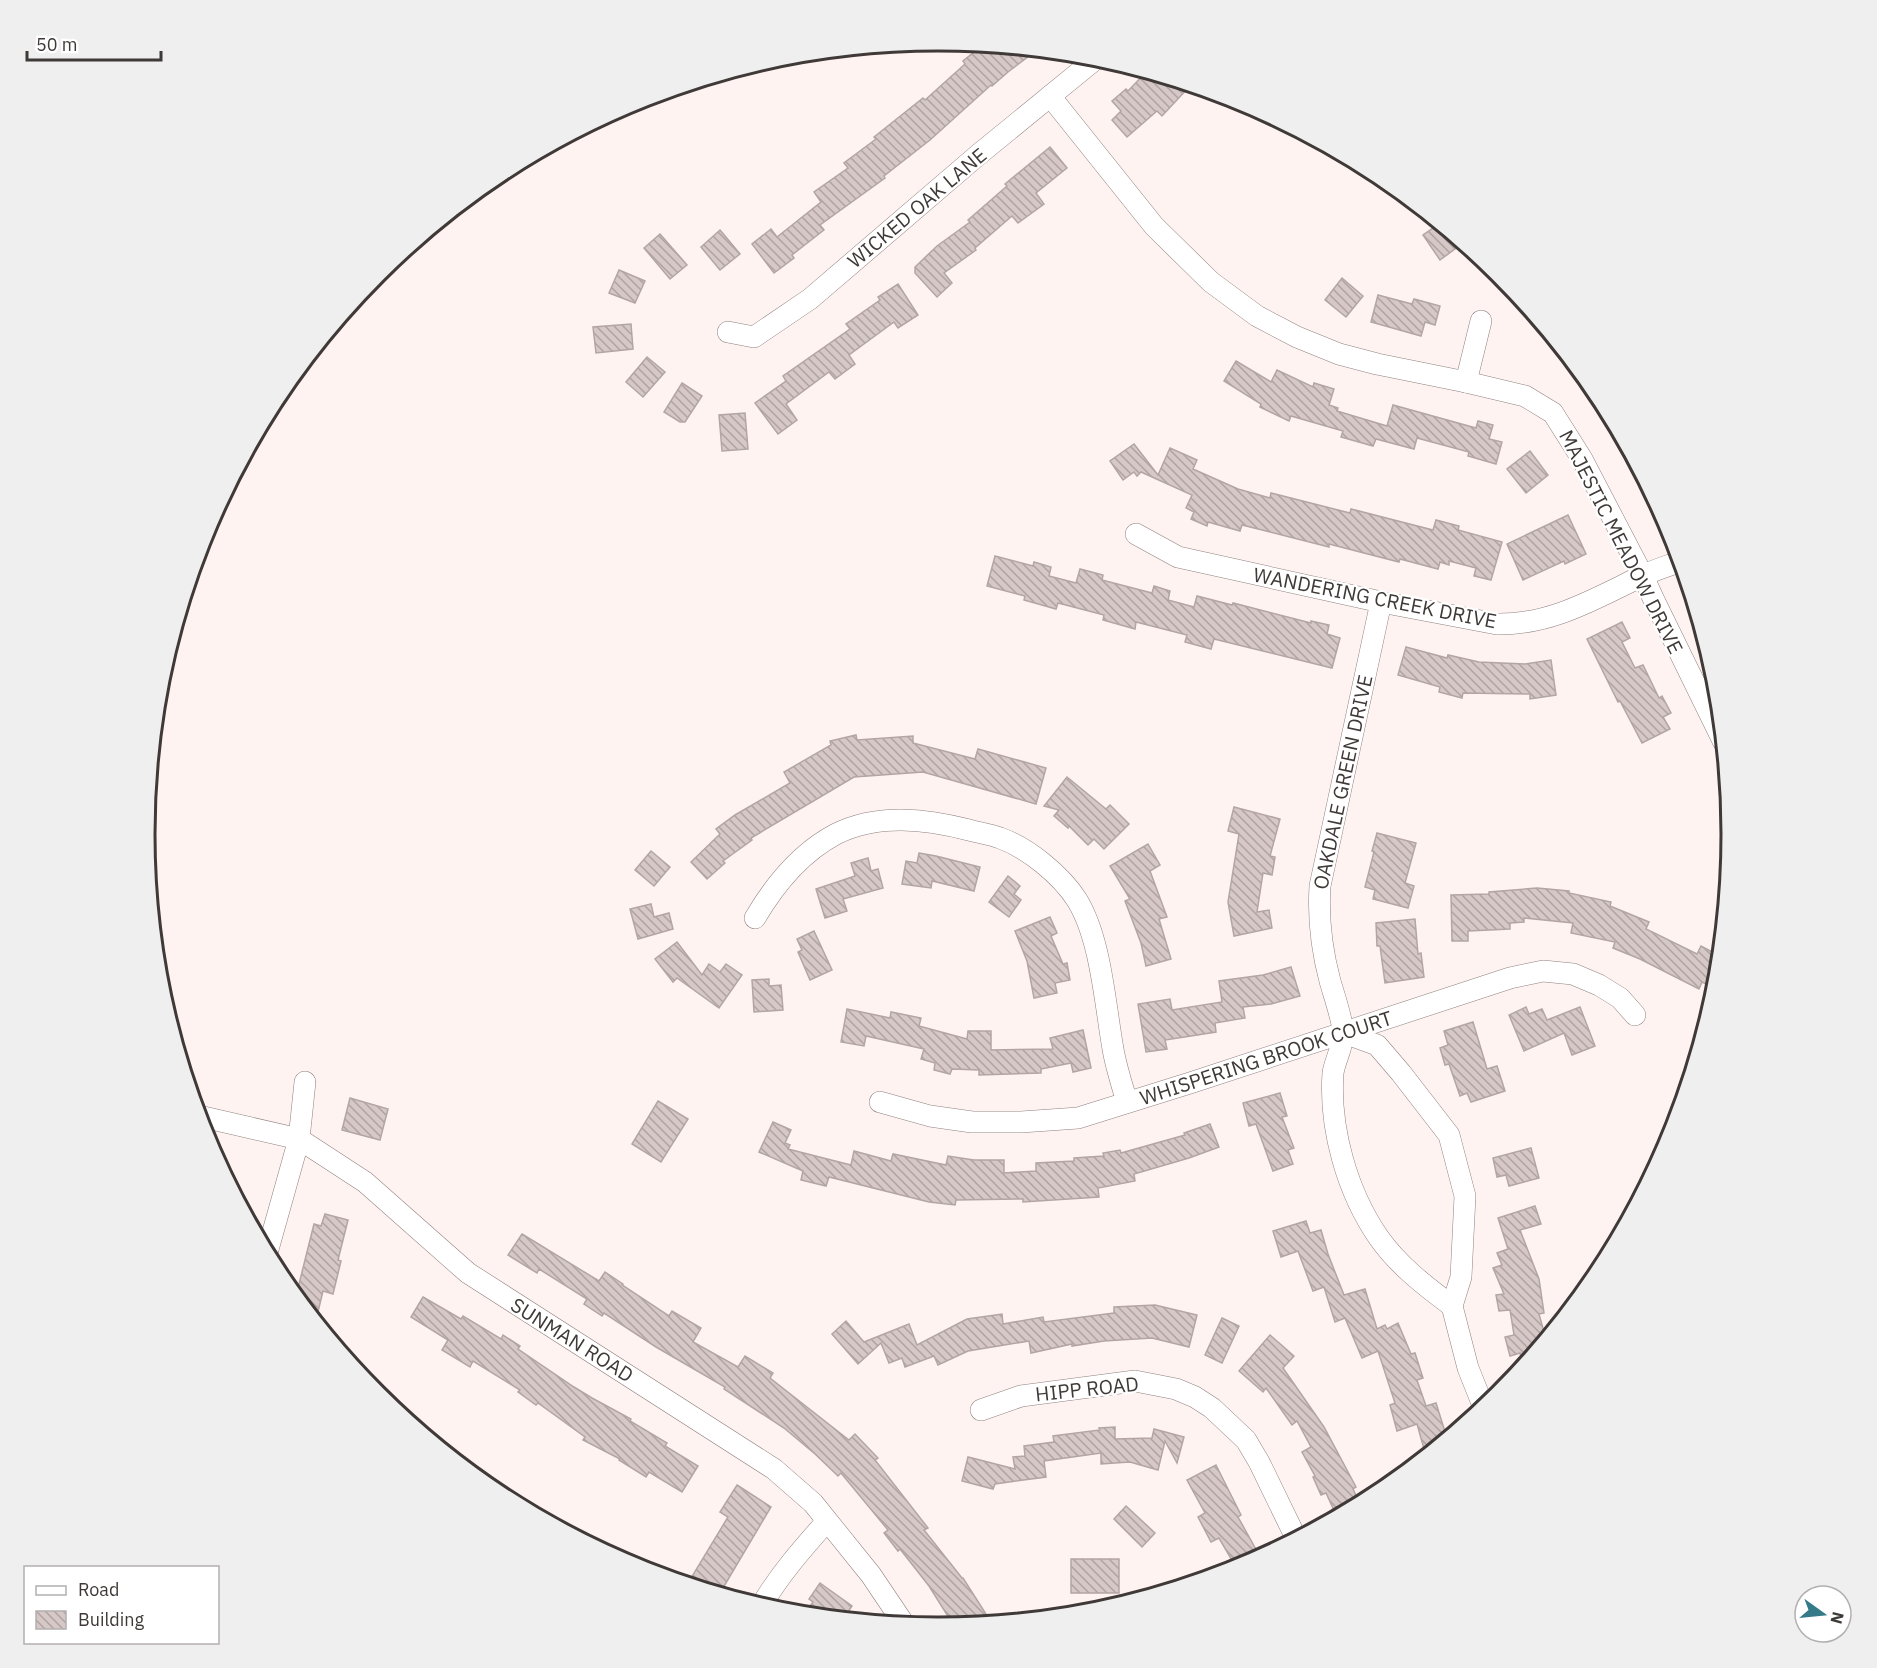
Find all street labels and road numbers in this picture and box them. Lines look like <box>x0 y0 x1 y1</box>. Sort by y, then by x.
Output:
street label: WICKED OAK LANE <box>841 141 992 274</box>
street label: MAJESTIC MEADOW DRIVE <box>1553 425 1690 658</box>
street label: WANDERING CREEK DRIVE <box>1251 561 1499 634</box>
street label: OAKDALE GREEN DRIVE <box>1307 672 1378 892</box>
street label: WHISPERING BROOK COURT <box>1136 1004 1396 1111</box>
street label: SUNMAN ROAD <box>506 1291 639 1388</box>
street label: HIPP ROAD <box>1034 1370 1140 1407</box>

